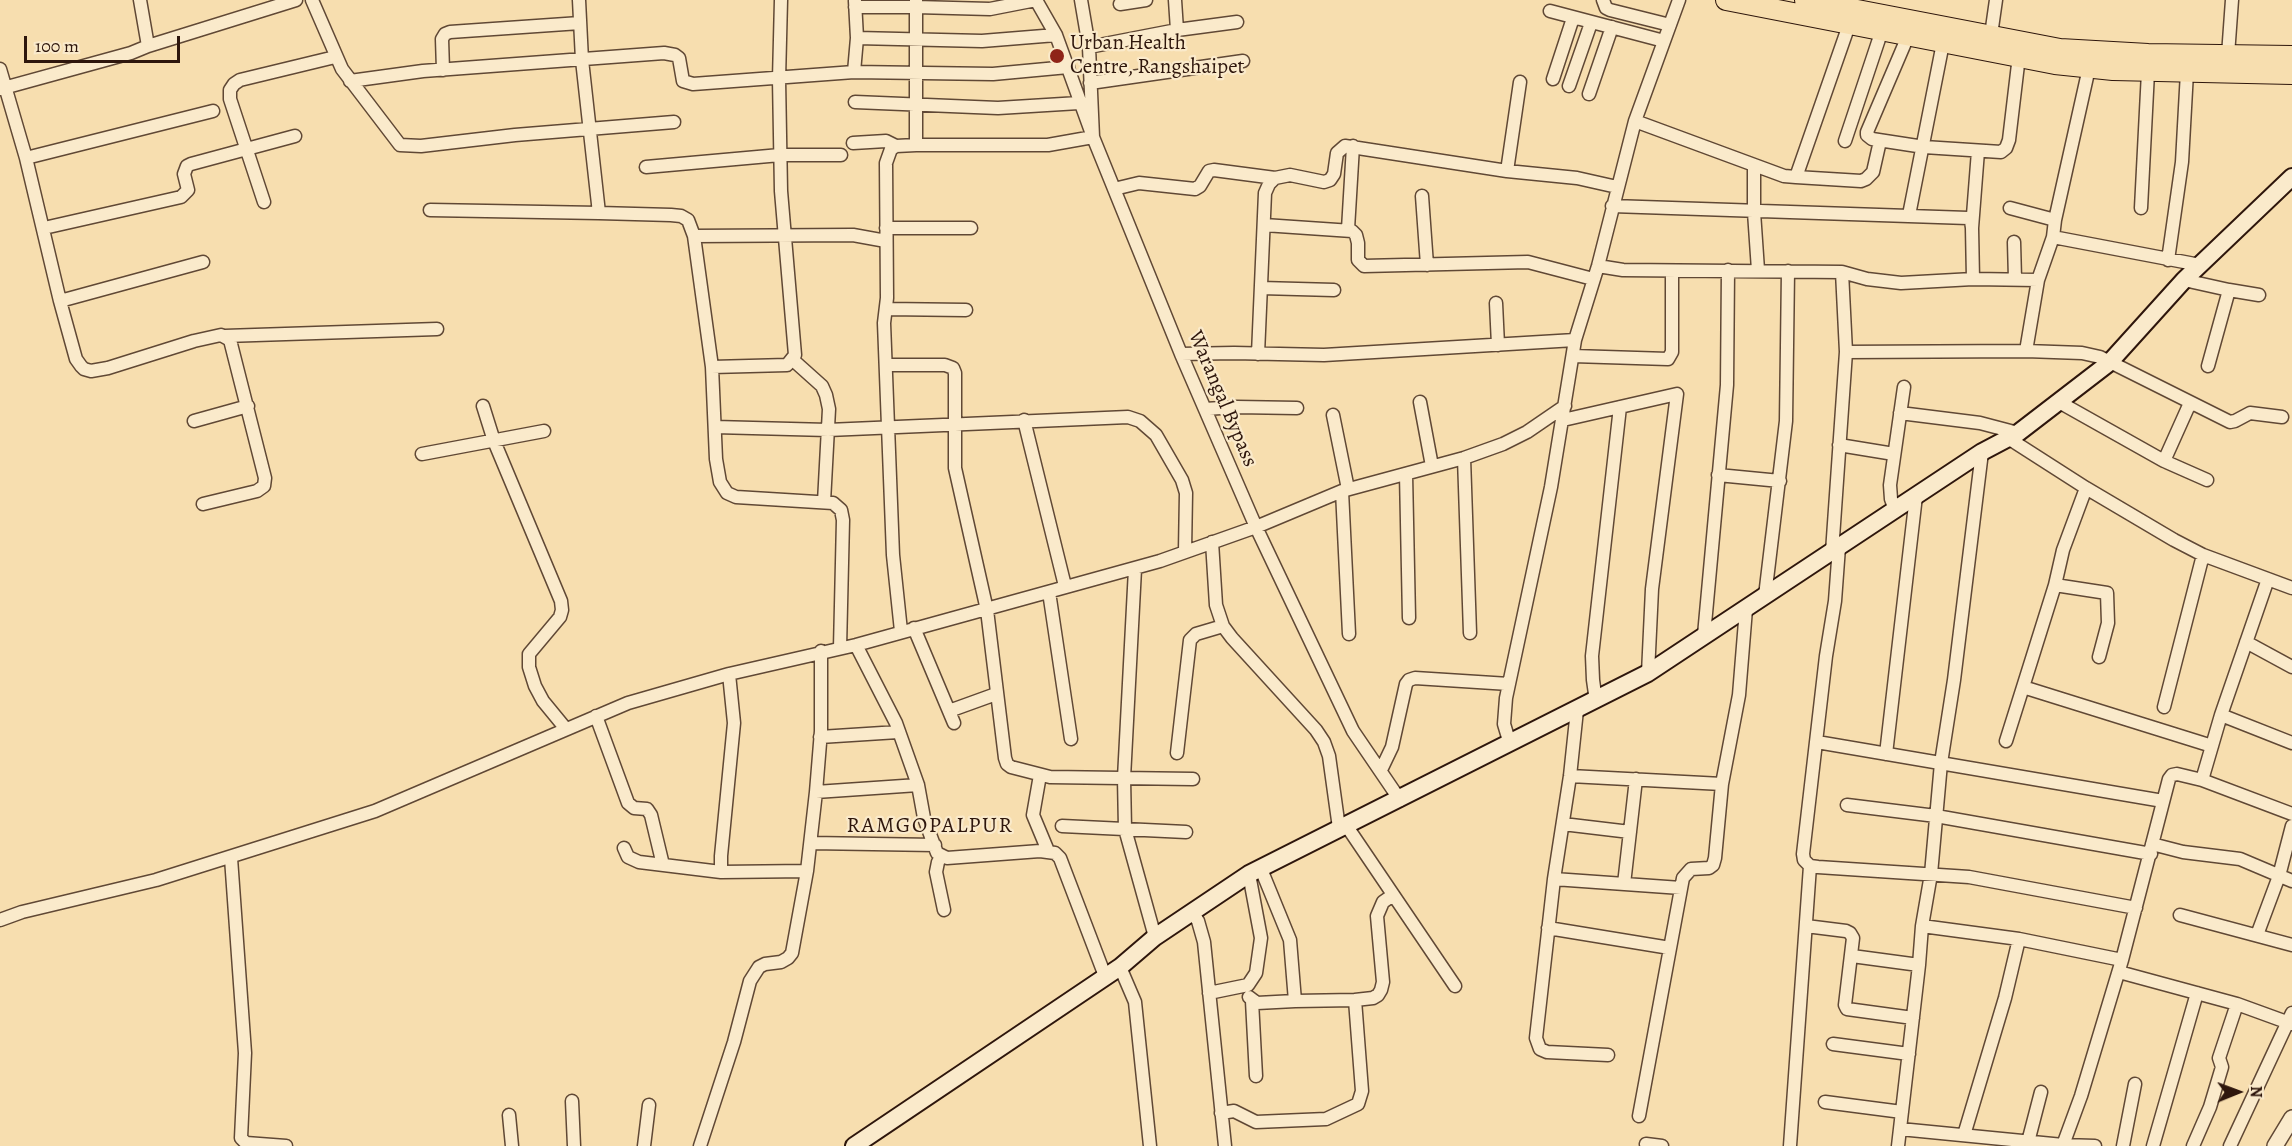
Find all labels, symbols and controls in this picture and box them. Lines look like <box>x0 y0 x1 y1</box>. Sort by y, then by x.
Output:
scale bar <box>27 24 183 62</box>
place label: Urban Health Centre, Rangshaipet <box>1070 31 1245 81</box>
text: 100 m <box>35 34 79 58</box>
marker: Urban Health Centre, Rangshaipet <box>1048 47 1066 65</box>
street label: Warangal Bypass <box>1182 327 1262 471</box>
district label: RAMGOPALPUR <box>847 814 1013 840</box>
north arrow <box>2208 1062 2268 1122</box>
text: N <box>2245 1086 2267 1098</box>

